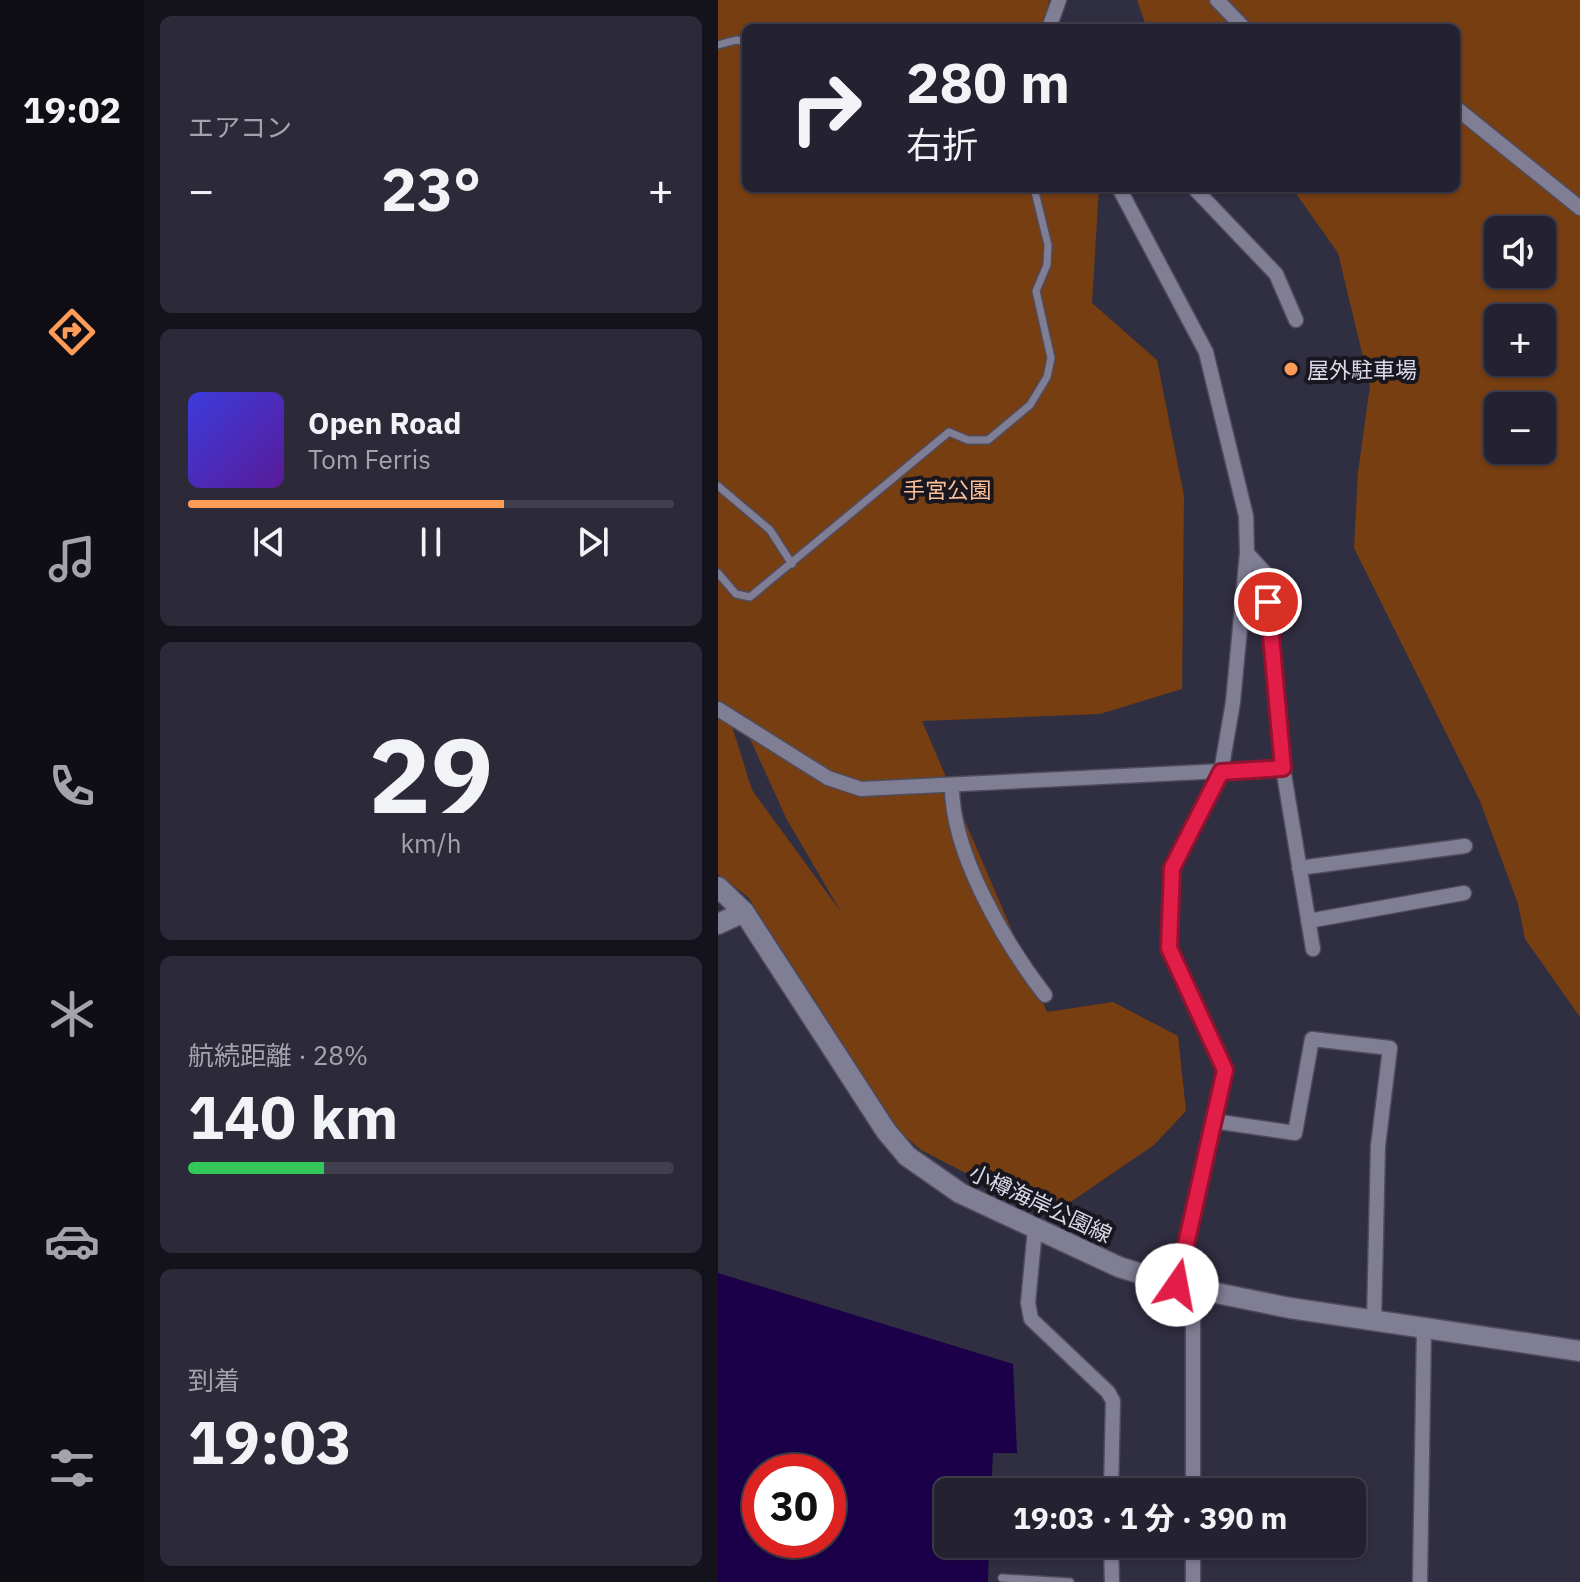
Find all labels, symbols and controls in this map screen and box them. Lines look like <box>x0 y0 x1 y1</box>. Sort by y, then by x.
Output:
text: 280 m <box>906 46 1070 118</box>
icon: right <box>774 56 878 160</box>
text: 19:02 <box>23 86 121 133</box>
text: エアコン <box>188 110 292 144</box>
text: 右折 <box>906 121 978 168</box>
text: 23° <box>381 149 481 228</box>
text: − <box>188 161 214 218</box>
text: + <box>648 161 674 218</box>
map controls <box>1484 216 1556 464</box>
button: sound <box>1484 216 1556 288</box>
icon: directions <box>44 304 100 360</box>
button: + <box>1484 304 1556 376</box>
place label: 屋外駐車場 <box>1307 355 1417 384</box>
marker: 屋外駐車場 <box>1282 360 1300 378</box>
button: − <box>1484 392 1556 464</box>
text: Open Road <box>308 403 461 442</box>
text: Tom Ferris <box>308 442 431 476</box>
park label: 手宮公園 <box>903 475 991 504</box>
icon: previous <box>247 520 291 564</box>
icon: pause <box>409 520 453 564</box>
icon: next <box>571 520 615 564</box>
icon: music <box>44 531 100 587</box>
pin <box>1234 568 1302 636</box>
icon: arrive <box>1246 580 1290 624</box>
text: 29 <box>369 706 493 842</box>
icon: phone <box>44 758 100 814</box>
text: km/h <box>400 826 462 860</box>
icon: climate <box>44 986 100 1042</box>
text: 航続距離 · 28% <box>188 1038 368 1072</box>
text: 140 km <box>188 1077 398 1156</box>
street label: 小樽海岸公園線 <box>965 1157 1117 1249</box>
icon: car <box>44 1213 100 1269</box>
position arrow <box>1135 1243 1219 1327</box>
text: 到着 <box>188 1363 240 1397</box>
text: 19:03 <box>188 1402 352 1481</box>
icon: filters <box>44 1440 100 1496</box>
speed limit sign: 30 <box>742 1454 846 1558</box>
text: 19:03 · 1 分 · 390 m <box>1013 1498 1287 1537</box>

